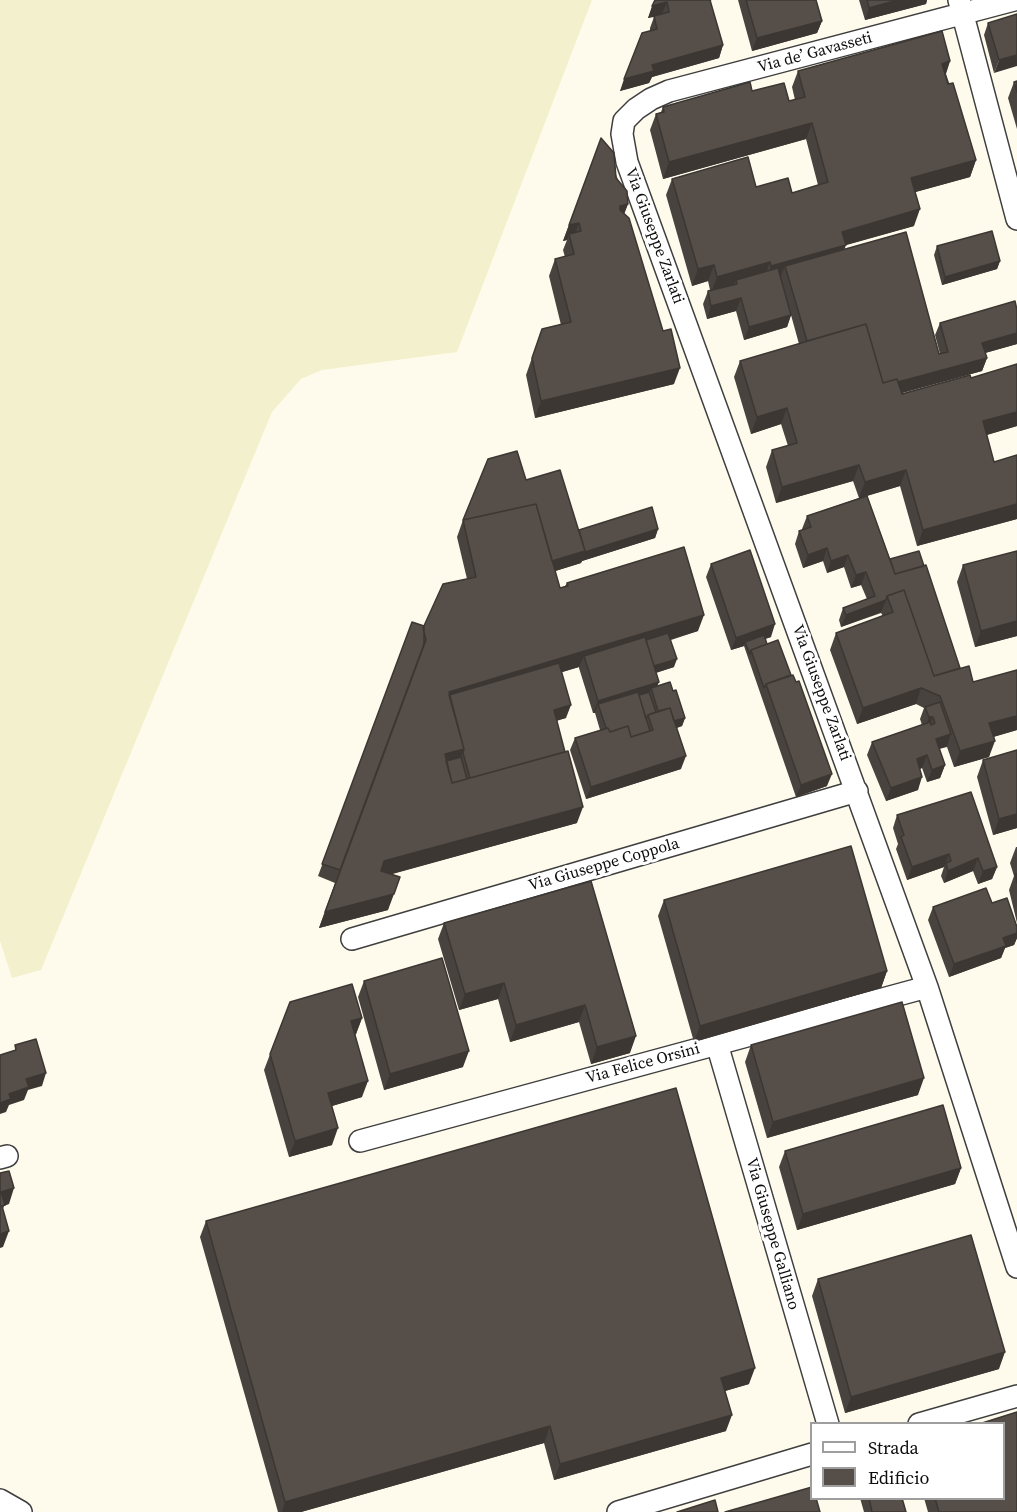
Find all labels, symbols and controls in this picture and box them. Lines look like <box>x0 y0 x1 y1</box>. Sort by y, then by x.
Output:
street label: Via de’ Gavasseti <box>756 28 874 78</box>
street label: Via Giuseppe Zarlati <box>620 165 688 307</box>
street label: Via Giuseppe Zarlati <box>787 622 855 764</box>
street label: Via Giuseppe Coppola <box>526 834 682 896</box>
street label: Via Felice Orsini <box>584 1040 702 1088</box>
street label: Via Giuseppe Galliano <box>741 1156 803 1312</box>
legend <box>810 1422 1005 1500</box>
text: Strada <box>868 1435 919 1460</box>
text: Edificio <box>868 1465 929 1490</box>

